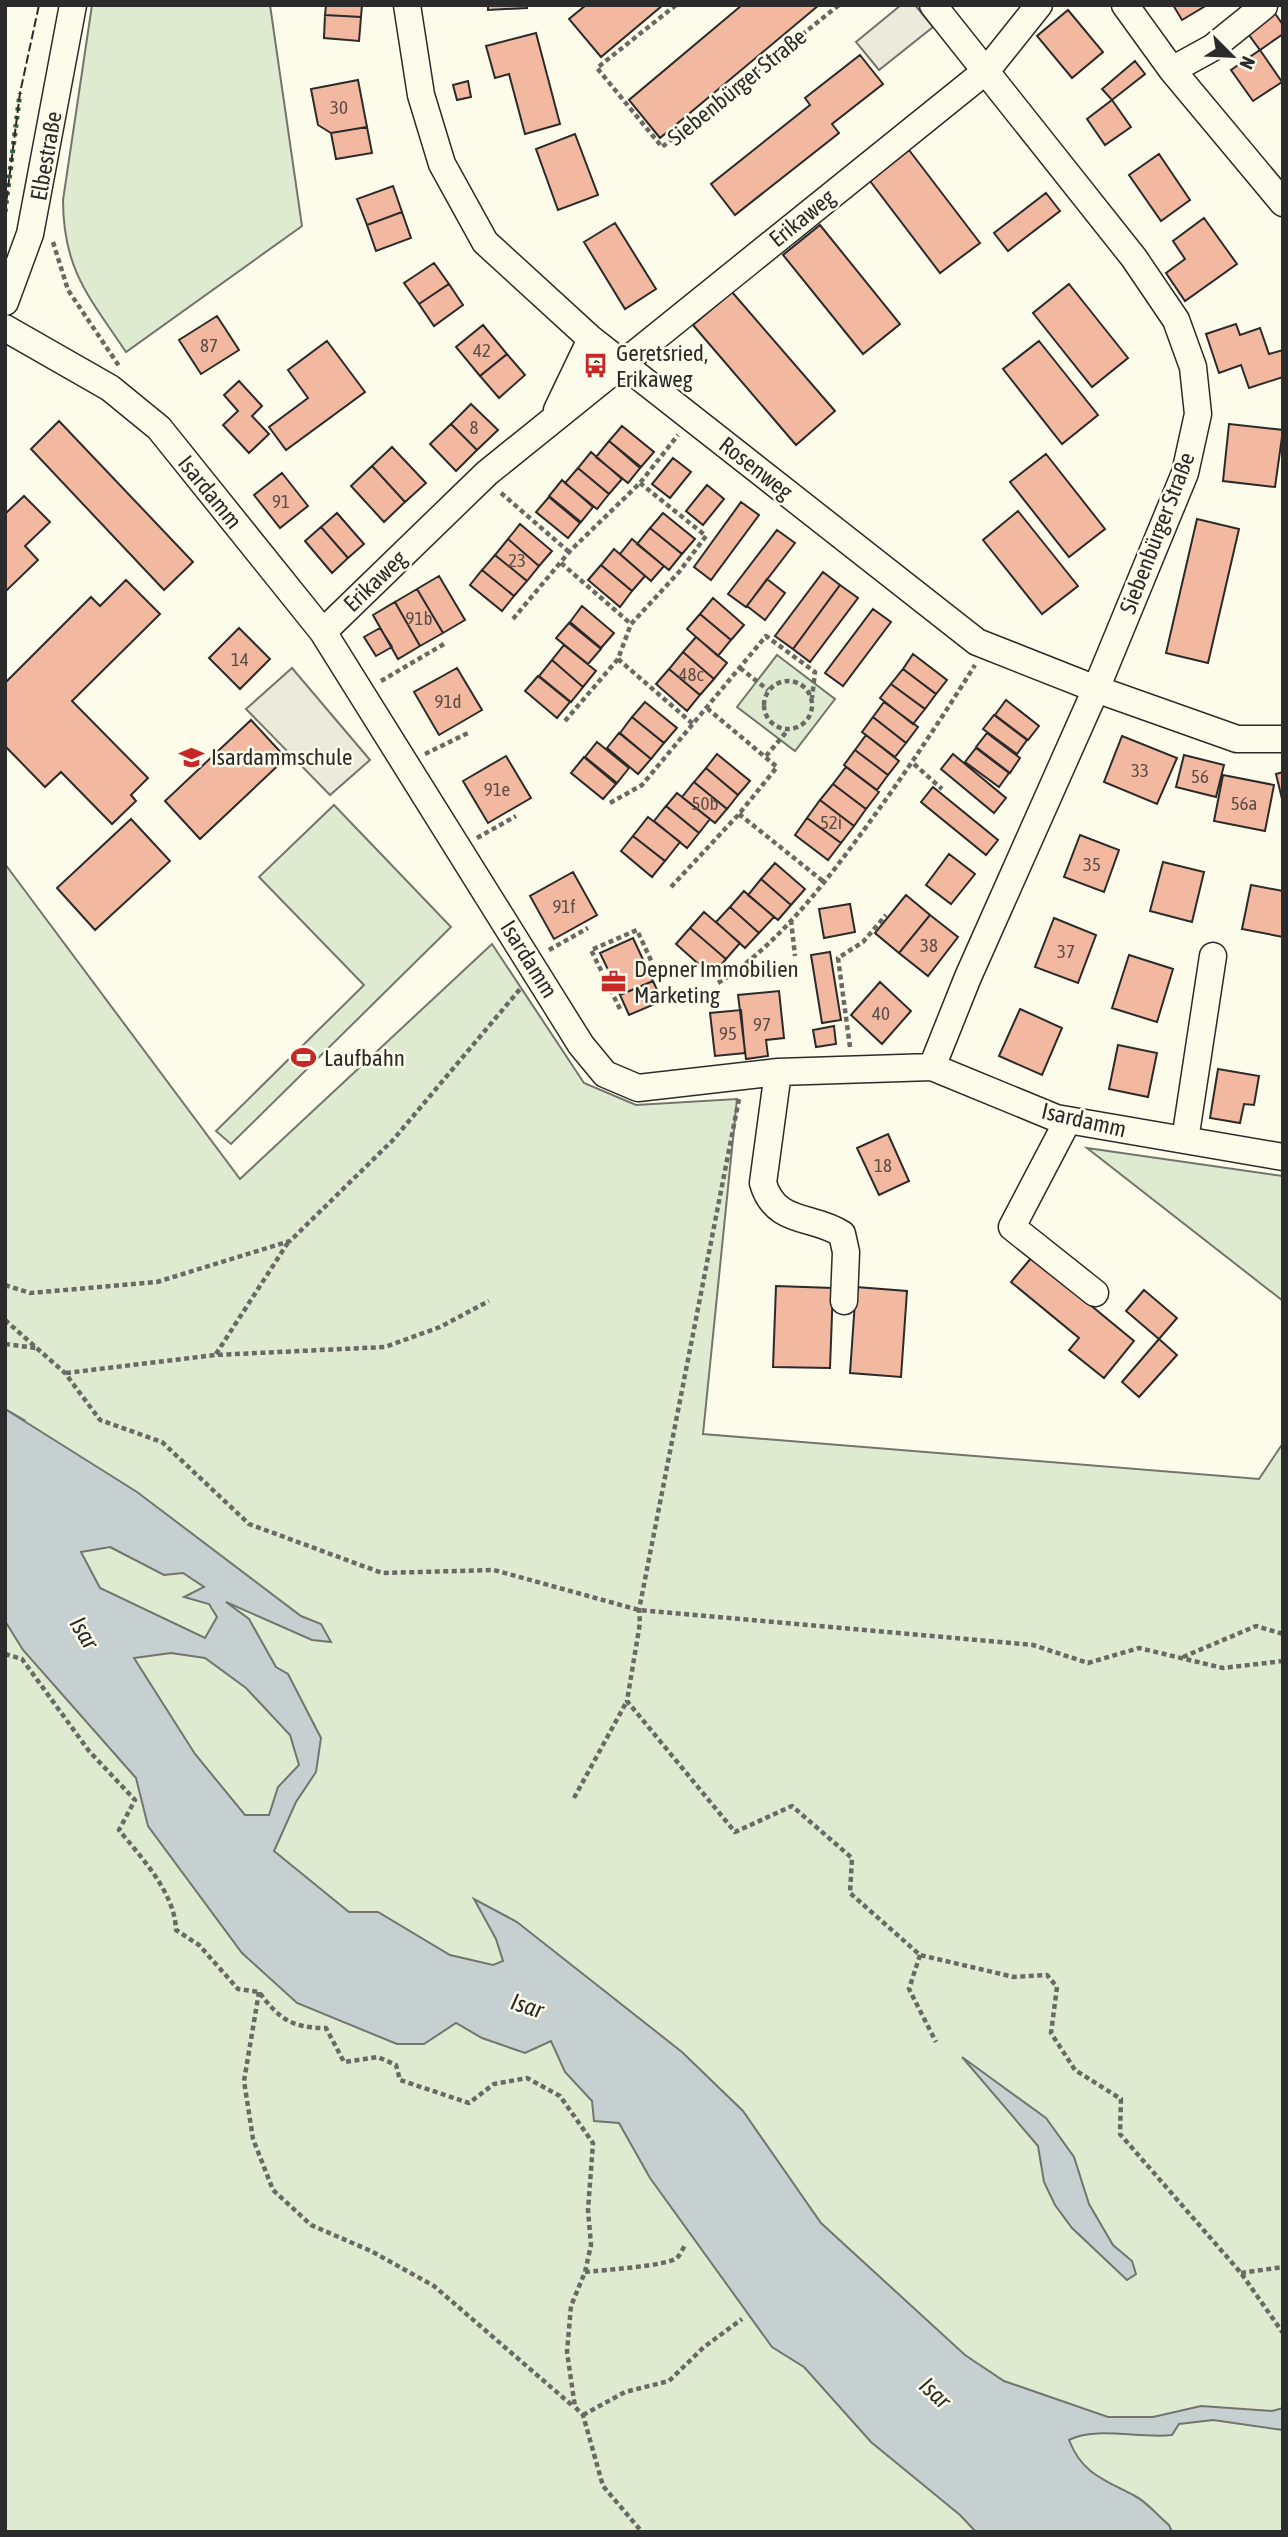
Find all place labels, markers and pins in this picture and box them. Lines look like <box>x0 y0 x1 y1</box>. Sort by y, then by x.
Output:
place label: Geretsried, Erikaweg <box>616 340 708 392</box>
bus stop icon: Geretsried, Erikaweg <box>582 352 610 380</box>
school or university icon: Isardammschule <box>177 743 205 771</box>
place label: Isardammschule <box>211 744 352 770</box>
place label: Depner Immobilien Marketing <box>634 956 799 1008</box>
office icon: Depner Immobilien Marketing <box>600 968 628 996</box>
sports icon: Laufbahn <box>290 1044 318 1072</box>
place label: Laufbahn <box>324 1045 405 1071</box>

